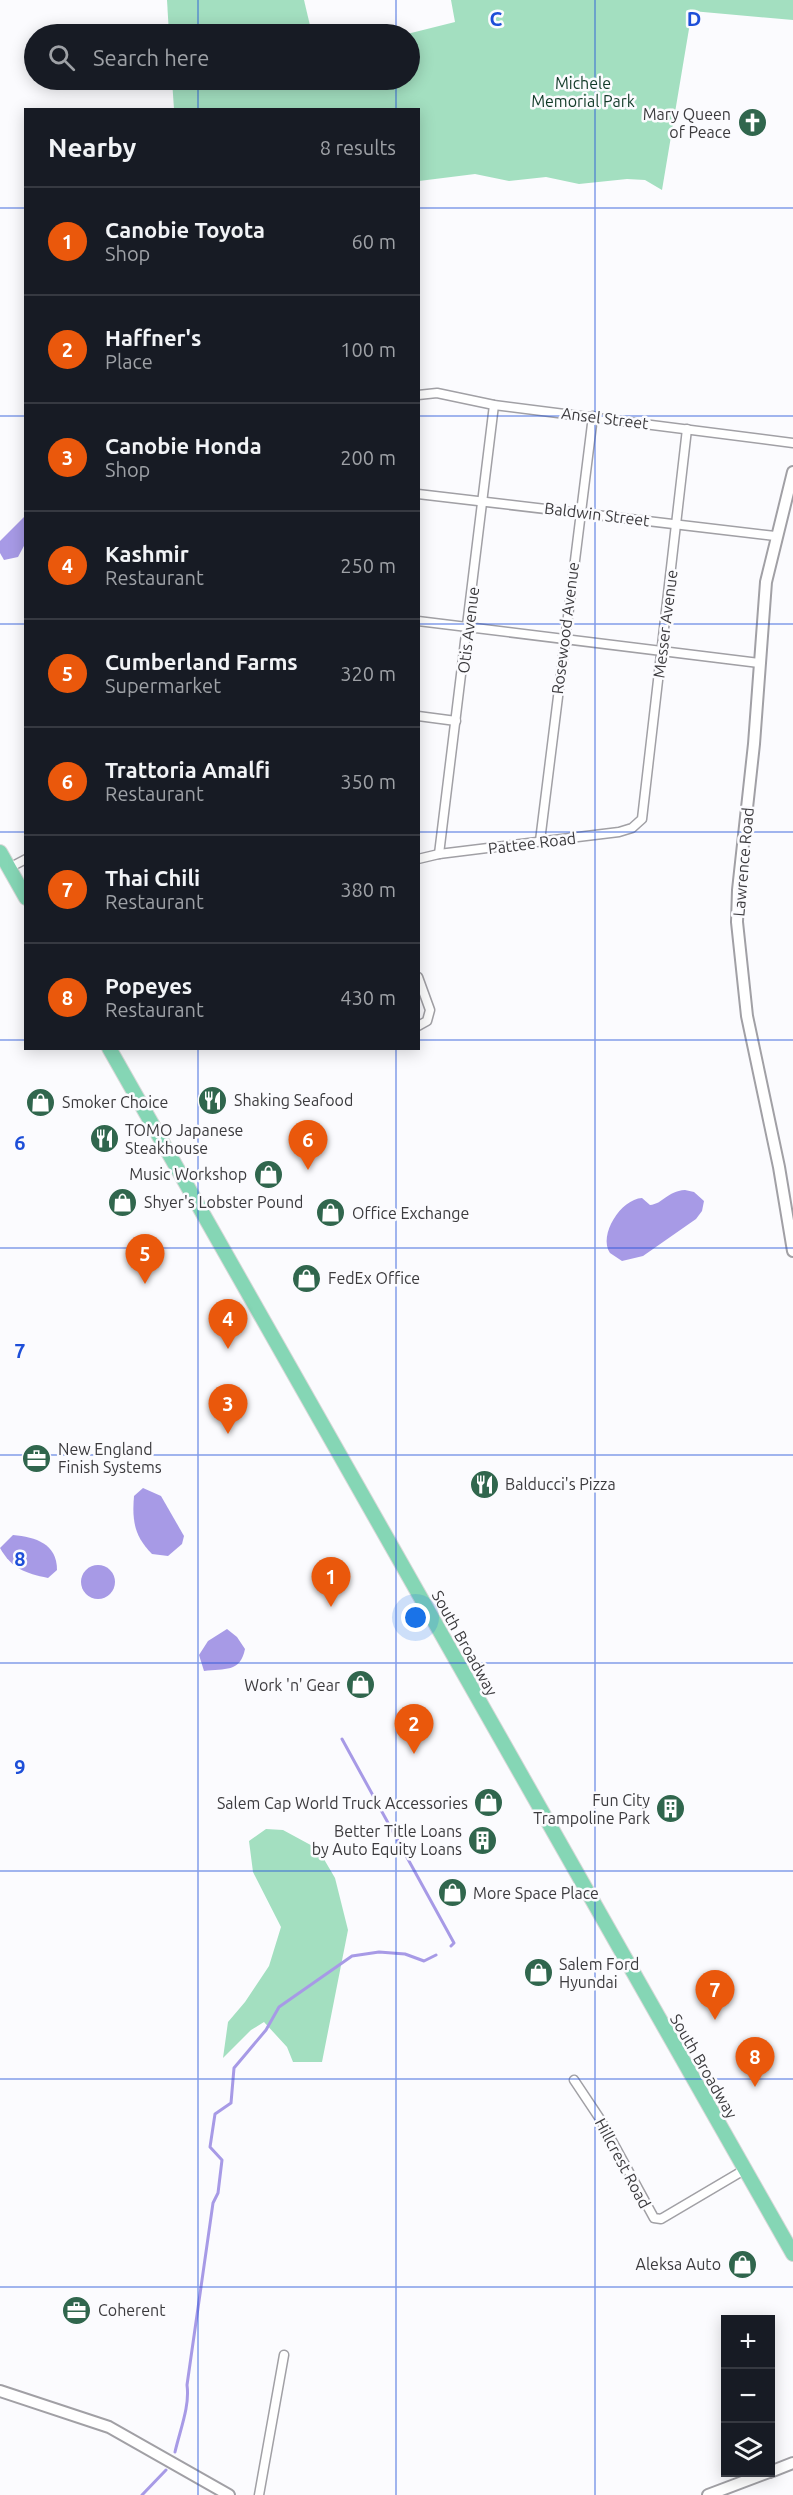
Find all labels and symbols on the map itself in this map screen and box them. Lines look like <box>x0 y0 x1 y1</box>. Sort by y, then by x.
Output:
text: C <box>490 7 503 30</box>
text: D <box>687 7 701 30</box>
park label: Michele Memorial Park <box>531 74 635 110</box>
place label: Mary Queen of Peace <box>643 105 731 141</box>
church icon: Mary Queen of Peace <box>736 107 768 139</box>
street label: Ansel Street <box>560 404 650 432</box>
street label: Baldwin Street <box>543 499 651 529</box>
street label: Rosewood Avenue <box>548 561 582 695</box>
street label: Messer Avenue <box>649 569 681 679</box>
street label: Otis Avenue <box>454 586 482 674</box>
street label: Lawrence Road <box>729 807 757 917</box>
street label: Pattee Road <box>487 829 577 857</box>
restaurant icon: Shaking Seafood <box>197 1084 229 1116</box>
shop icon: Smoker Choice <box>25 1086 57 1118</box>
place label: Shaking Seafood <box>234 1091 353 1109</box>
place label: Smoker Choice <box>62 1093 168 1111</box>
pin: 6 <box>288 1120 328 1170</box>
place label: TOMO Japanese Steakhouse <box>125 1121 243 1157</box>
restaurant icon: TOMO Japanese Steakhouse <box>88 1123 120 1155</box>
text: 6 <box>14 1131 26 1154</box>
shop icon: Music Workshop <box>252 1158 284 1190</box>
place label: Music Workshop <box>129 1165 247 1183</box>
shop icon: Shyer's Lobster Pound <box>107 1186 139 1218</box>
place label: Shyer's Lobster Pound <box>144 1193 303 1211</box>
shop icon: Office Exchange <box>315 1197 347 1229</box>
place label: Office Exchange <box>352 1204 469 1222</box>
pin: 5 <box>126 1234 164 1284</box>
shop icon: FedEx Office <box>291 1262 323 1294</box>
place label: FedEx Office <box>328 1269 420 1287</box>
pin: 4 <box>208 1300 248 1349</box>
text: 7 <box>14 1339 26 1362</box>
pin: 3 <box>208 1384 248 1434</box>
place label: New England Finish Systems <box>58 1440 162 1476</box>
office icon: New England Finish Systems <box>21 1442 53 1474</box>
restaurant icon: Balducci's Pizza <box>468 1468 500 1500</box>
place label: Balducci's Pizza <box>505 1475 616 1493</box>
text: 8 <box>14 1547 26 1570</box>
pin: 1 <box>312 1558 350 1607</box>
street label: South Broadway <box>429 1587 501 1699</box>
your location <box>401 1603 430 1632</box>
shop icon: Work 'n' Gear <box>345 1669 377 1701</box>
place label: Work 'n' Gear <box>244 1676 340 1694</box>
pin: 2 <box>394 1704 434 1754</box>
text: 9 <box>14 1755 26 1778</box>
shop icon: Salem Cap World Truck Accessories <box>473 1787 505 1819</box>
place label: Fun City Trampoline Park <box>533 1791 650 1827</box>
building icon: Fun City Trampoline Park <box>655 1793 687 1825</box>
place label: Salem Cap World Truck Accessories <box>217 1794 468 1812</box>
place label: Better Title Loans by Auto Equity Loans <box>312 1822 462 1858</box>
building icon: Better Title Loans by Auto Equity Loans <box>467 1824 499 1856</box>
shop icon: More Space Place <box>436 1877 468 1909</box>
place label: More Space Place <box>473 1884 599 1902</box>
place label: Salem Ford Hyundai <box>559 1955 639 1991</box>
shop icon: Salem Ford Hyundai <box>522 1957 554 1989</box>
pin: 7 <box>696 1970 734 2020</box>
street label: South Broadway <box>667 2011 741 2122</box>
pin: 8 <box>736 2038 774 2087</box>
street label: Hillcrest Road <box>592 2115 654 2211</box>
shop icon: Aleksa Auto <box>726 2248 758 2280</box>
place label: Aleksa Auto <box>636 2255 721 2273</box>
office icon: Coherent <box>61 2294 93 2326</box>
place label: Coherent <box>98 2301 166 2319</box>

